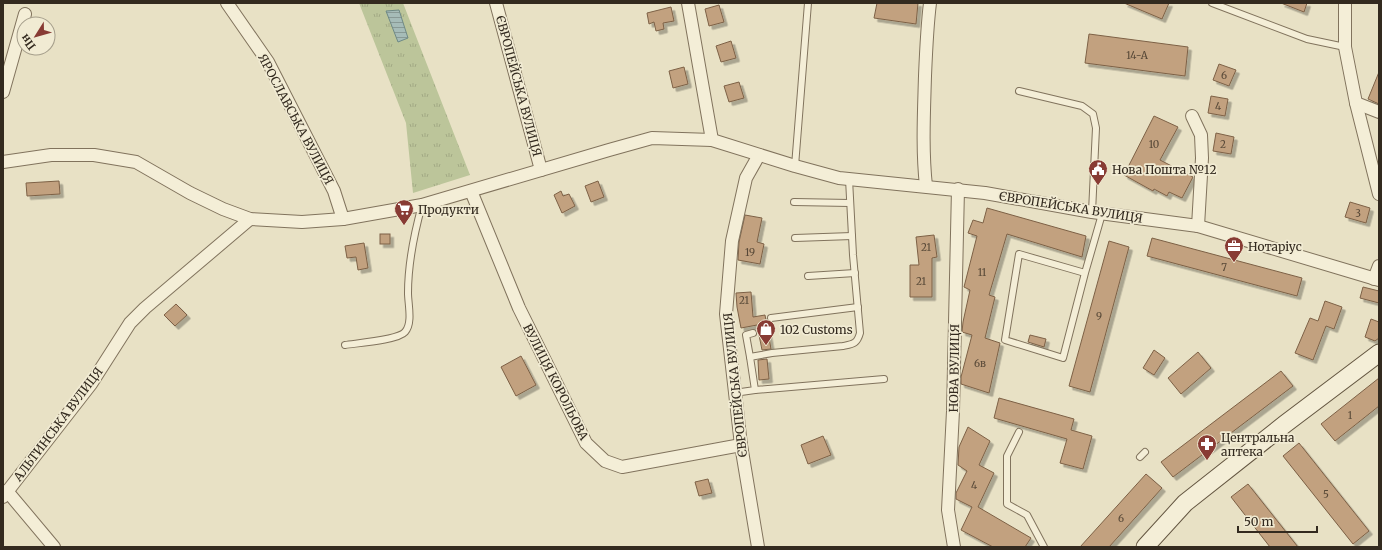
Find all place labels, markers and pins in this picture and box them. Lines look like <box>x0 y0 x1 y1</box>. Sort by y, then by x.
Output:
public building icon: Нова Пошта №12 <box>1087 158 1109 186</box>
place label: Нова Пошта №12 <box>1112 162 1217 177</box>
supermarket icon: Продукти <box>393 198 415 226</box>
place label: Продукти <box>418 202 479 217</box>
office icon: Нотаріус <box>1223 235 1245 263</box>
place label: Нотаріус <box>1248 239 1302 254</box>
shop icon: 102 Customs <box>755 318 777 346</box>
place label: 102 Customs <box>780 322 853 337</box>
place label: Центральна аптека <box>1221 430 1295 459</box>
pharmacy icon: Центральна аптека <box>1196 433 1218 461</box>

